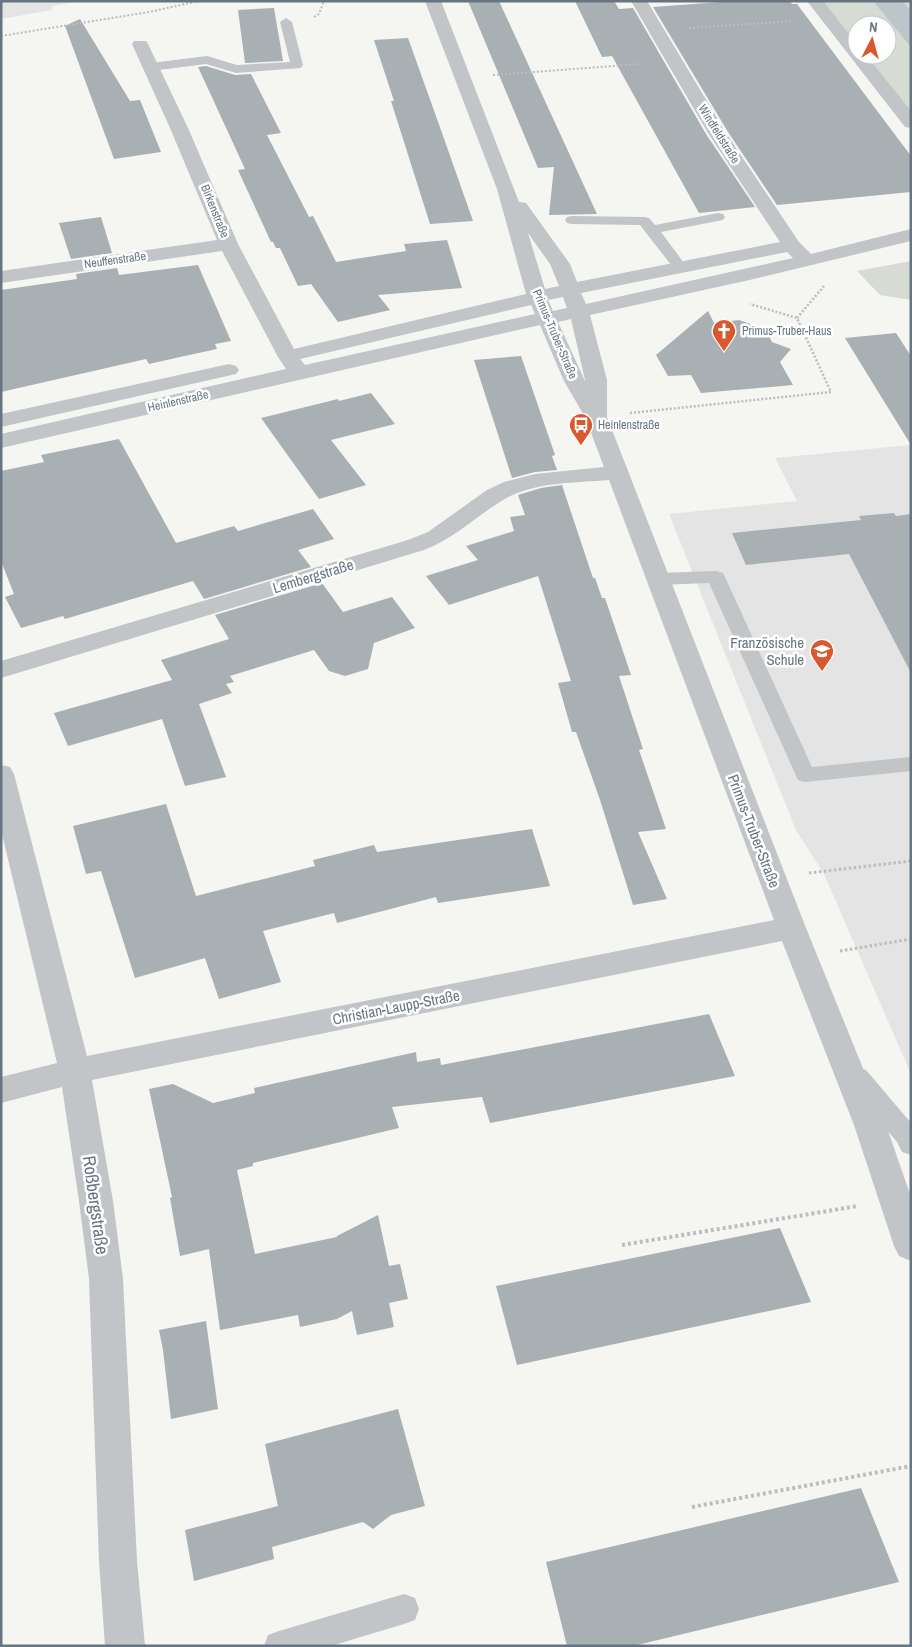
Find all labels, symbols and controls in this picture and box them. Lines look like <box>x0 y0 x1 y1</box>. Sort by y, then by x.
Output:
north arrow <box>847 15 897 65</box>
text: N <box>868 18 878 36</box>
street label: Windfeldstraße <box>695 101 743 167</box>
street label: Birkenstraße <box>197 182 233 240</box>
street label: Neuffenstraße <box>83 248 147 272</box>
street label: Primus-Truber-Straße <box>529 287 581 381</box>
church icon: Primus-Truber-Haus <box>711 318 737 352</box>
place label: Primus-Truber-Haus <box>742 323 831 339</box>
street label: Heinlenstraße <box>146 386 210 416</box>
bus stop icon: Heinlenstraße <box>568 412 594 446</box>
place label: Heinlenstraße <box>598 417 660 433</box>
street label: Lembergstraße <box>270 554 356 598</box>
place label: Französische Schule <box>730 632 804 670</box>
school or university icon: Französische Schule <box>809 638 835 672</box>
street label: Primus-Truber-Straße <box>723 771 785 891</box>
street label: Christian-Laupp-Straße <box>331 984 462 1030</box>
street label: Roßbergstraße <box>77 1154 115 1256</box>

